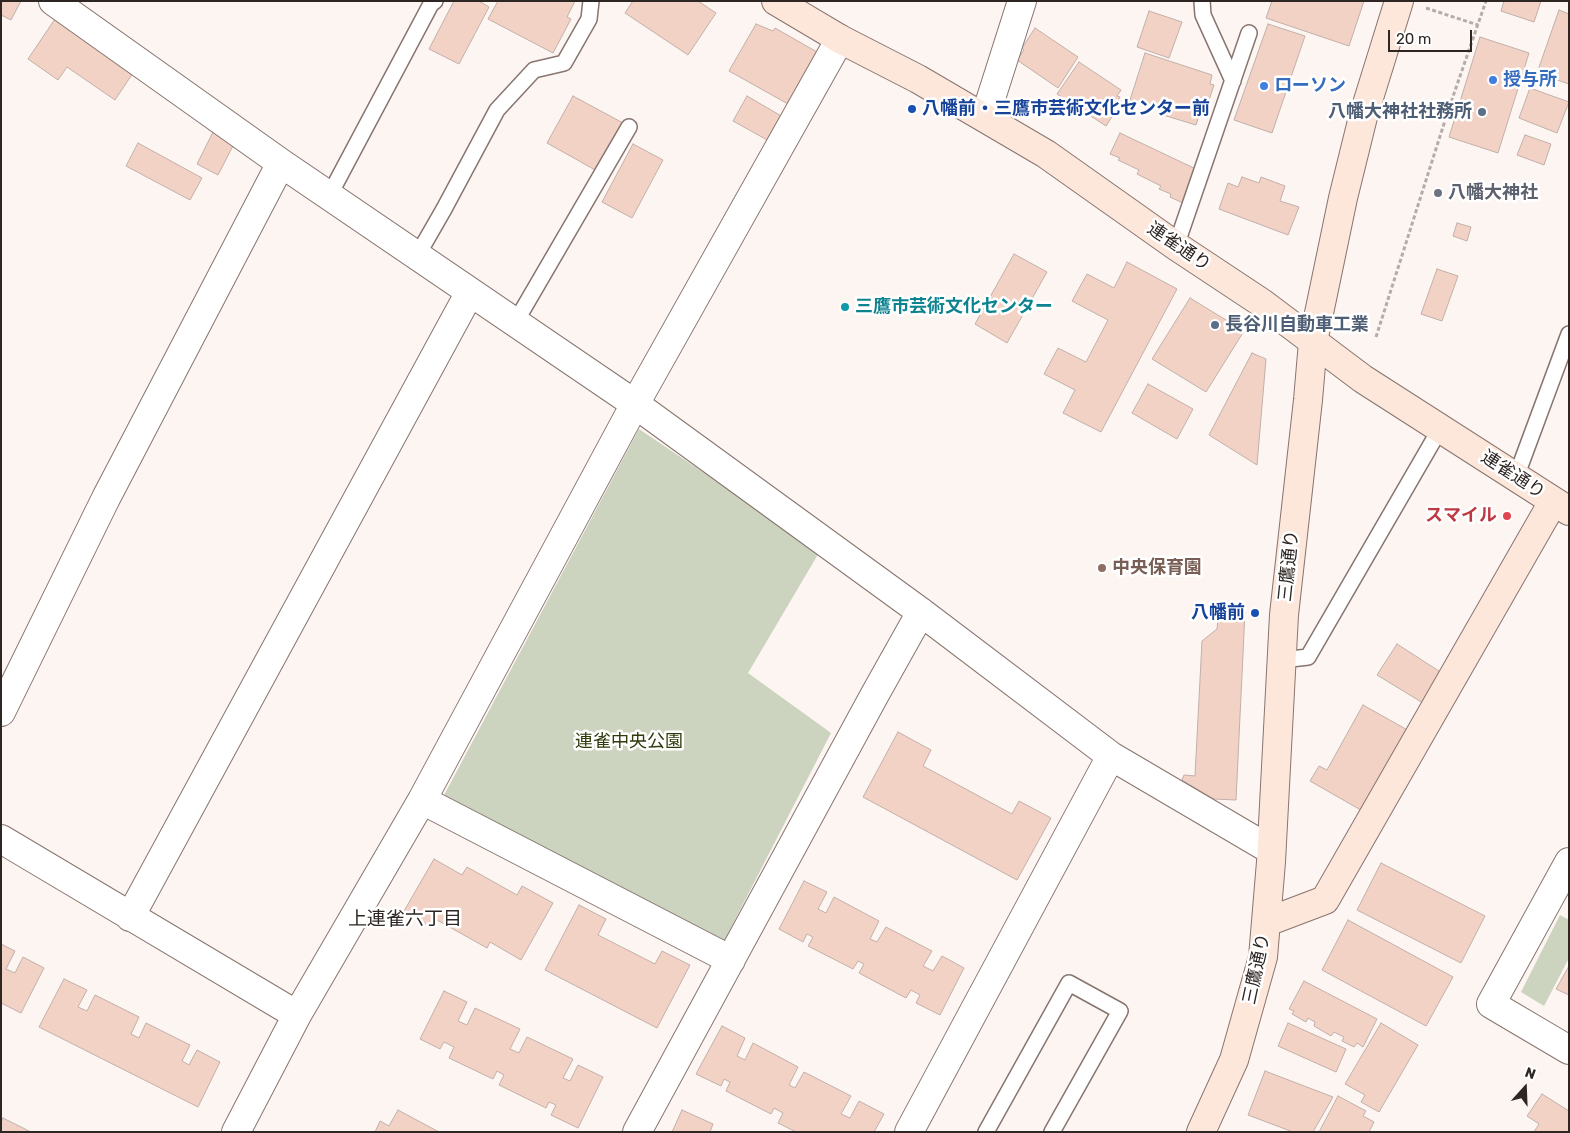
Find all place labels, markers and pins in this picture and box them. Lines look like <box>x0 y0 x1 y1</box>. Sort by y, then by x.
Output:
place label: 授与所 <box>1503 69 1557 91</box>
marker: 授与所 <box>1487 74 1499 86</box>
place label: ローソン <box>1274 75 1346 97</box>
marker: ローソン <box>1258 80 1270 92</box>
place label: 八幡前・三鷹市芸術文化センター前 <box>922 98 1210 120</box>
place label: 八幡大神社社務所 <box>1328 101 1472 123</box>
marker: 八幡前・三鷹市芸術文化センター前 <box>906 103 918 115</box>
marker: 八幡大神社社務所 <box>1476 106 1488 118</box>
place label: 八幡大神社 <box>1448 182 1538 204</box>
marker: 八幡大神社 <box>1432 187 1444 199</box>
place label: 三鷹市芸術文化センター <box>855 296 1053 318</box>
marker: 三鷹市芸術文化センター <box>839 301 851 313</box>
place label: 長谷川自動車工業 <box>1225 314 1369 336</box>
marker: 長谷川自動車工業 <box>1209 319 1221 331</box>
place label: スマイル <box>1425 505 1497 527</box>
marker: スマイル <box>1501 510 1513 522</box>
place label: 中央保育園 <box>1112 557 1202 579</box>
marker: 中央保育園 <box>1096 562 1108 574</box>
place label: 八幡前 <box>1191 602 1245 624</box>
marker: 八幡前 <box>1249 607 1261 619</box>

